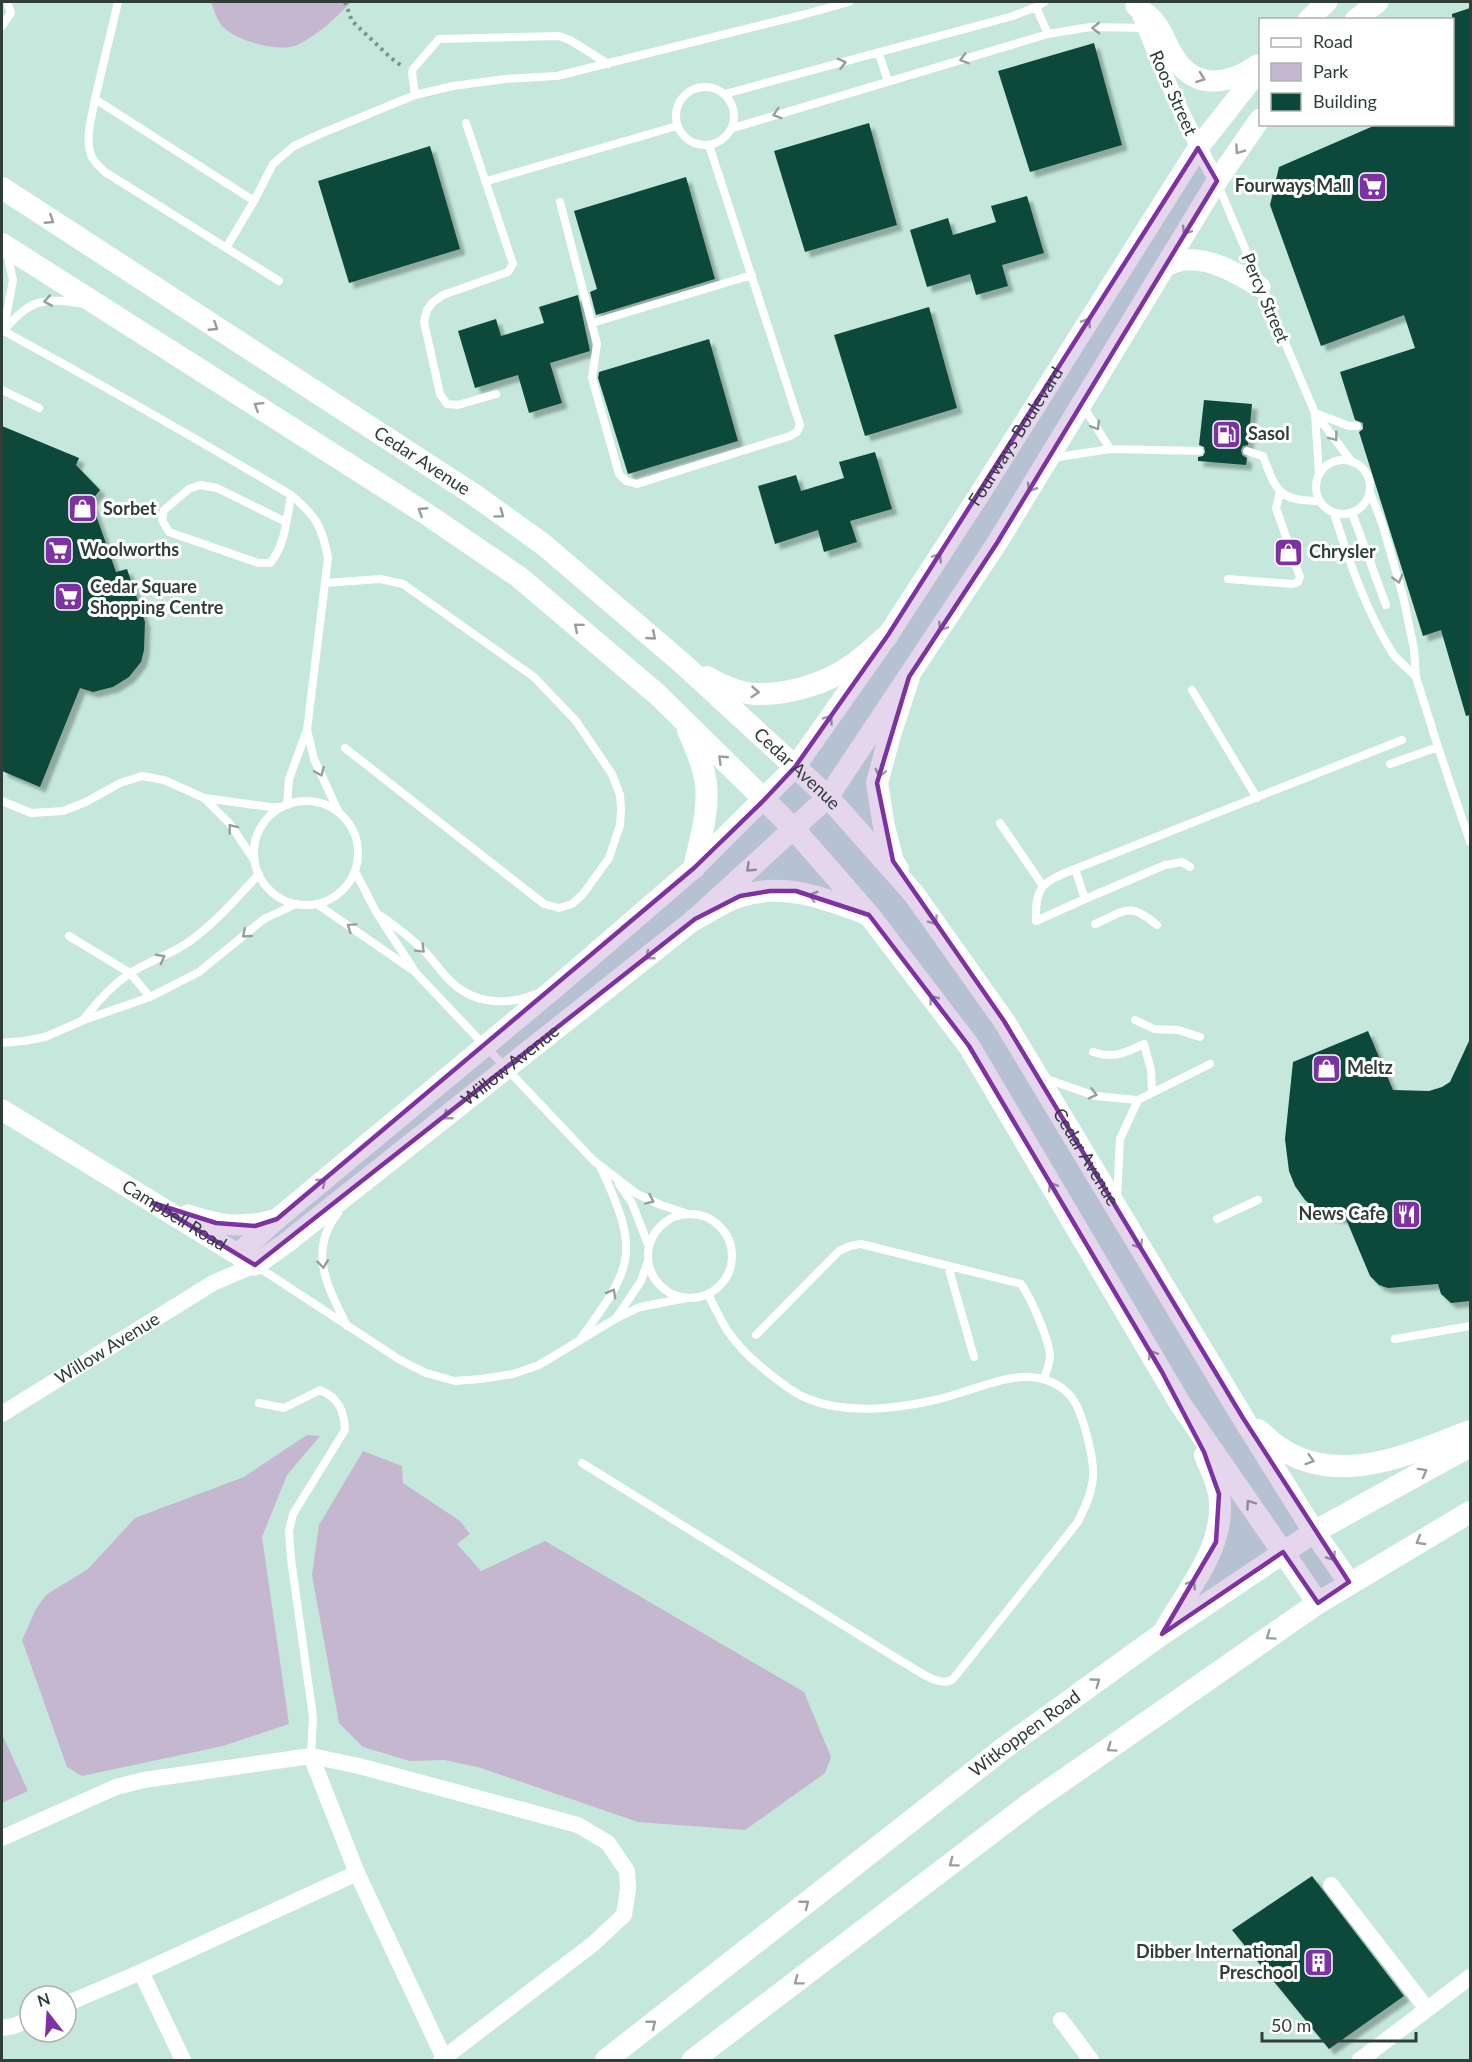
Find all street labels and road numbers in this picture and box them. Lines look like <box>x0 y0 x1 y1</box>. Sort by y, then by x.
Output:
street label: Roos Street <box>1145 47 1203 139</box>
street label: Percy Street <box>1237 249 1295 346</box>
street label: Fourways Boulevard <box>963 362 1067 510</box>
street label: Cedar Avenue <box>370 421 475 499</box>
street label: Cedar Avenue <box>750 723 846 814</box>
street label: Willow Avenue <box>456 1019 563 1110</box>
street label: Cedar Avenue <box>1049 1104 1125 1210</box>
street label: Campbell Road <box>118 1174 231 1255</box>
street label: Willow Avenue <box>51 1307 163 1388</box>
street label: Witkoppen Road <box>964 1685 1084 1781</box>

